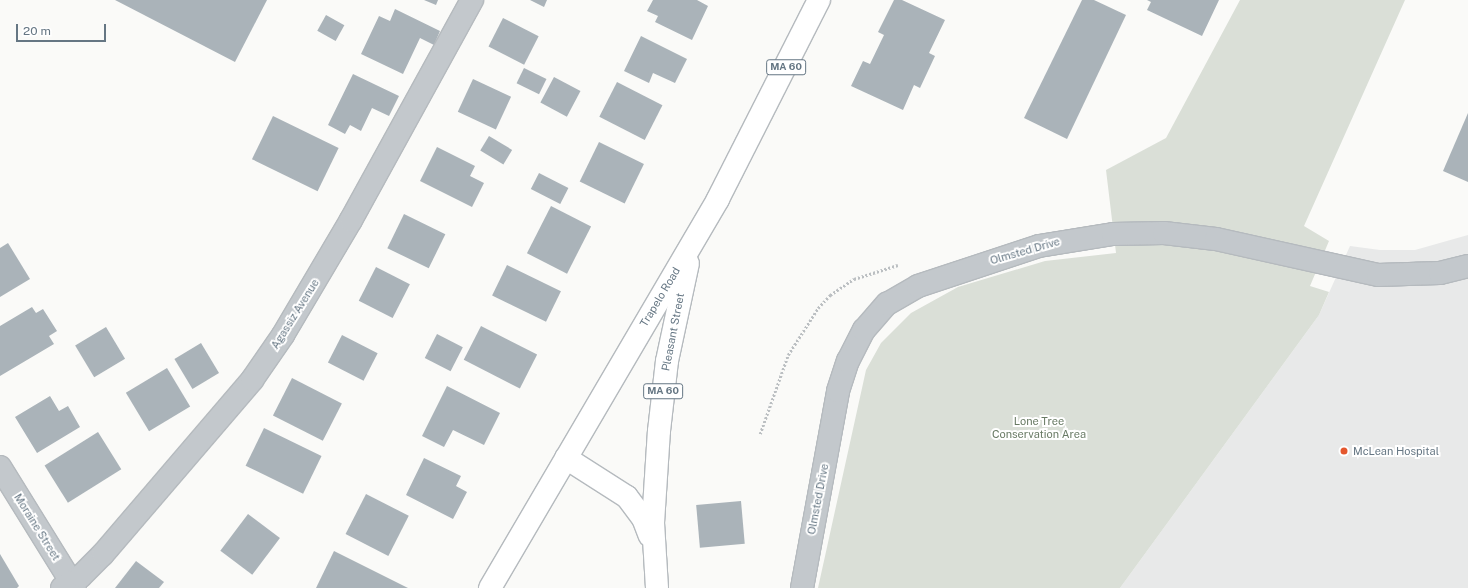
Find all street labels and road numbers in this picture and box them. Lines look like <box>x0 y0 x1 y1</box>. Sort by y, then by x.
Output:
road number: MA 60 <box>766 59 806 75</box>
street label: Olmsted Drive <box>989 235 1061 267</box>
street label: Trapelo Road <box>637 265 683 329</box>
street label: Agassiz Avenue <box>268 277 322 351</box>
street label: Pleasant Street <box>659 292 687 372</box>
road number: MA 60 <box>643 383 683 399</box>
street label: Olmsted Drive <box>805 462 831 536</box>
street label: Moraine Street <box>11 491 63 563</box>

